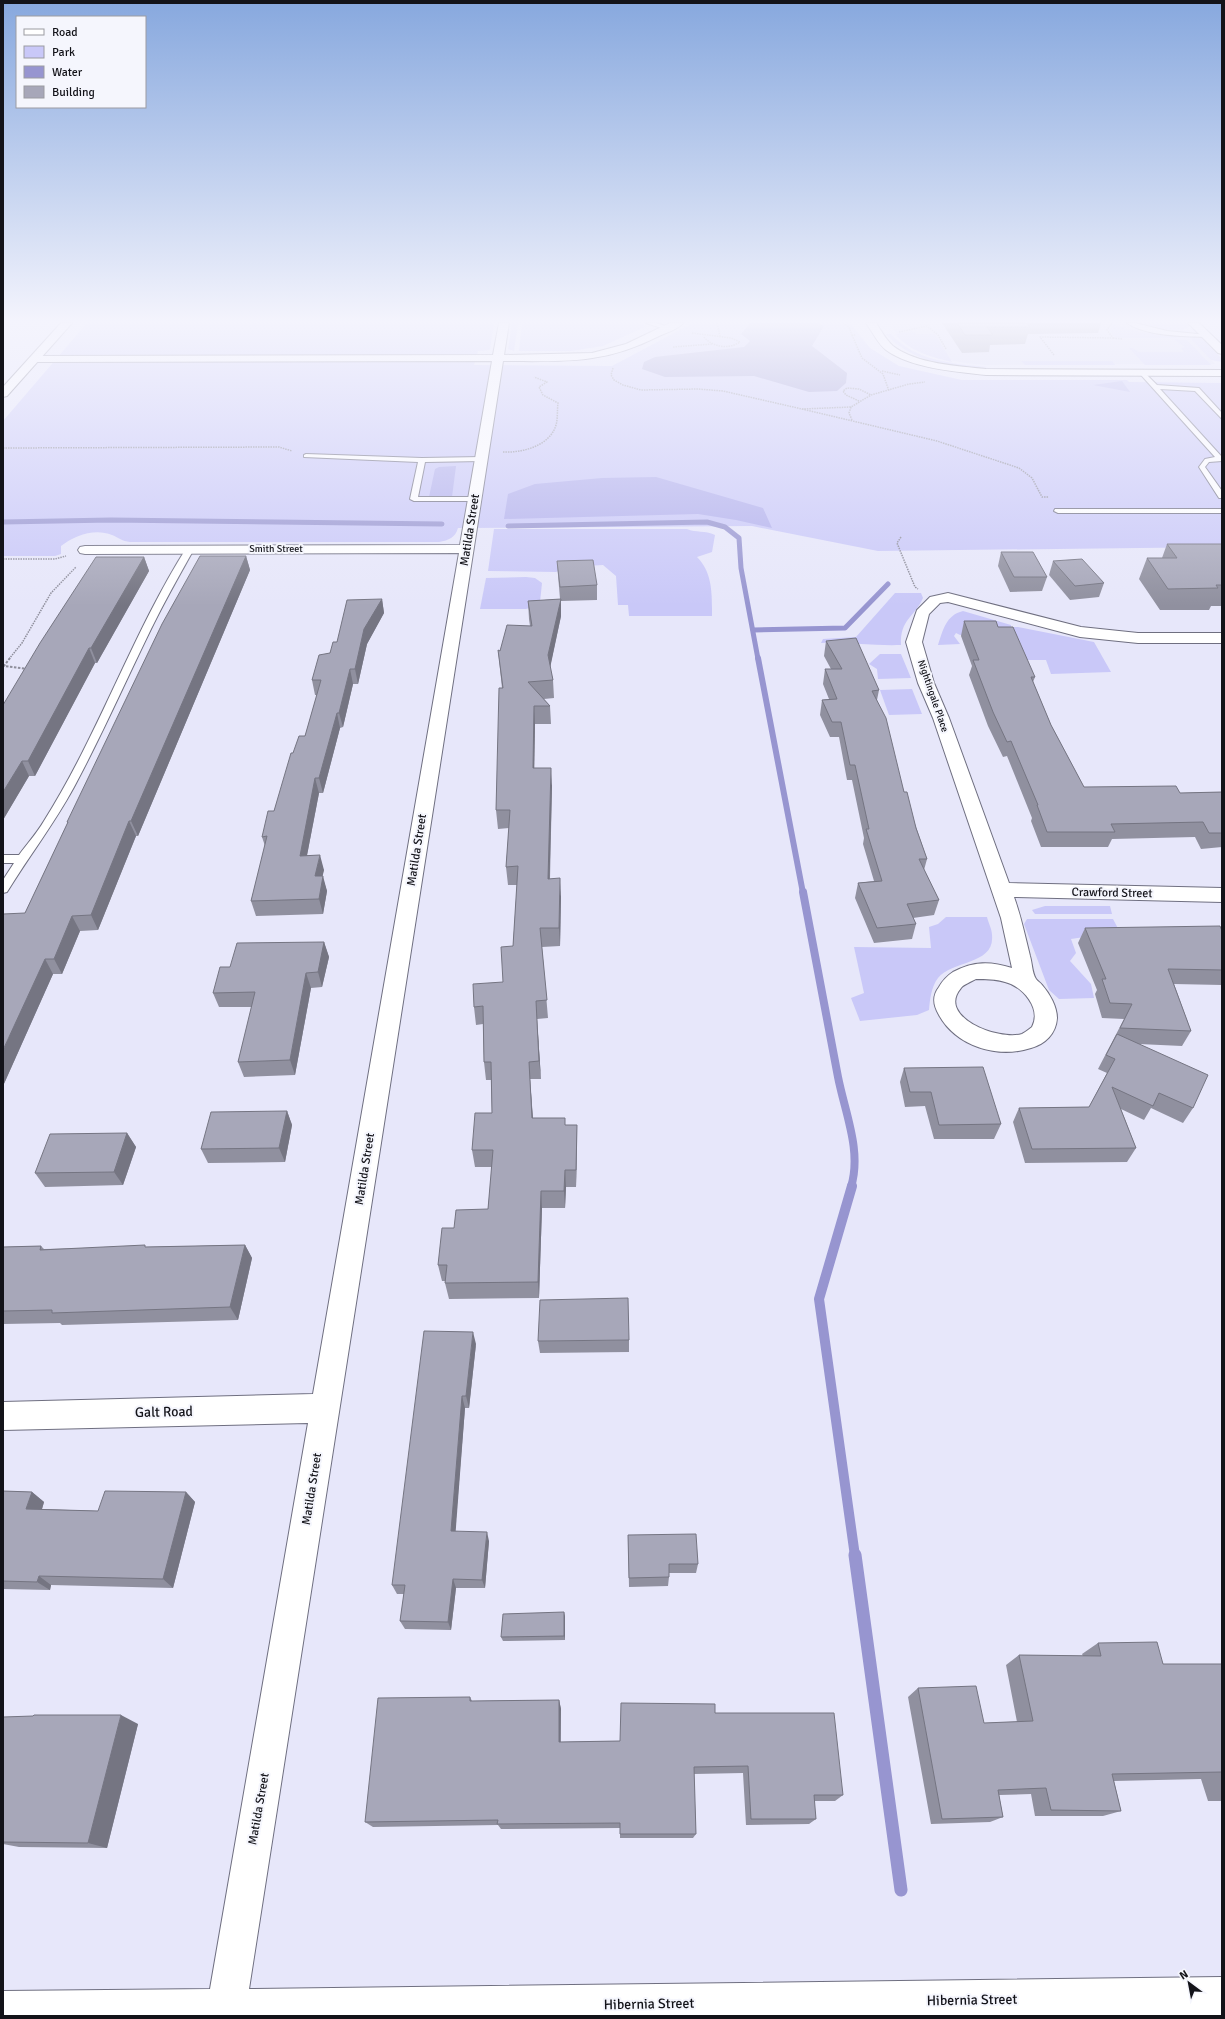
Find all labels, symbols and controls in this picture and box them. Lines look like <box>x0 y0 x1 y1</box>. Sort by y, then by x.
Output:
legend <box>16 16 146 108</box>
text: Road <box>52 25 78 40</box>
text: Park <box>52 45 75 60</box>
text: Water <box>52 65 83 80</box>
text: Building <box>52 85 95 100</box>
street label: Matilda Street <box>457 493 483 567</box>
street label: Smith Street <box>249 543 303 555</box>
street label: Nightingale Place <box>915 658 951 734</box>
street label: Matilda Street <box>404 813 430 887</box>
street label: Crawford Street <box>1071 885 1153 901</box>
street label: Matilda Street <box>352 1132 378 1206</box>
street label: Galt Road <box>135 1403 193 1421</box>
street label: Matilda Street <box>299 1452 325 1526</box>
street label: Matilda Street <box>245 1772 273 1846</box>
north arrow <box>1169 1963 1209 2003</box>
text: N <box>1177 1967 1191 1982</box>
street label: Hibernia Street <box>926 1991 1018 2009</box>
street label: Hibernia Street <box>603 1995 695 2013</box>

